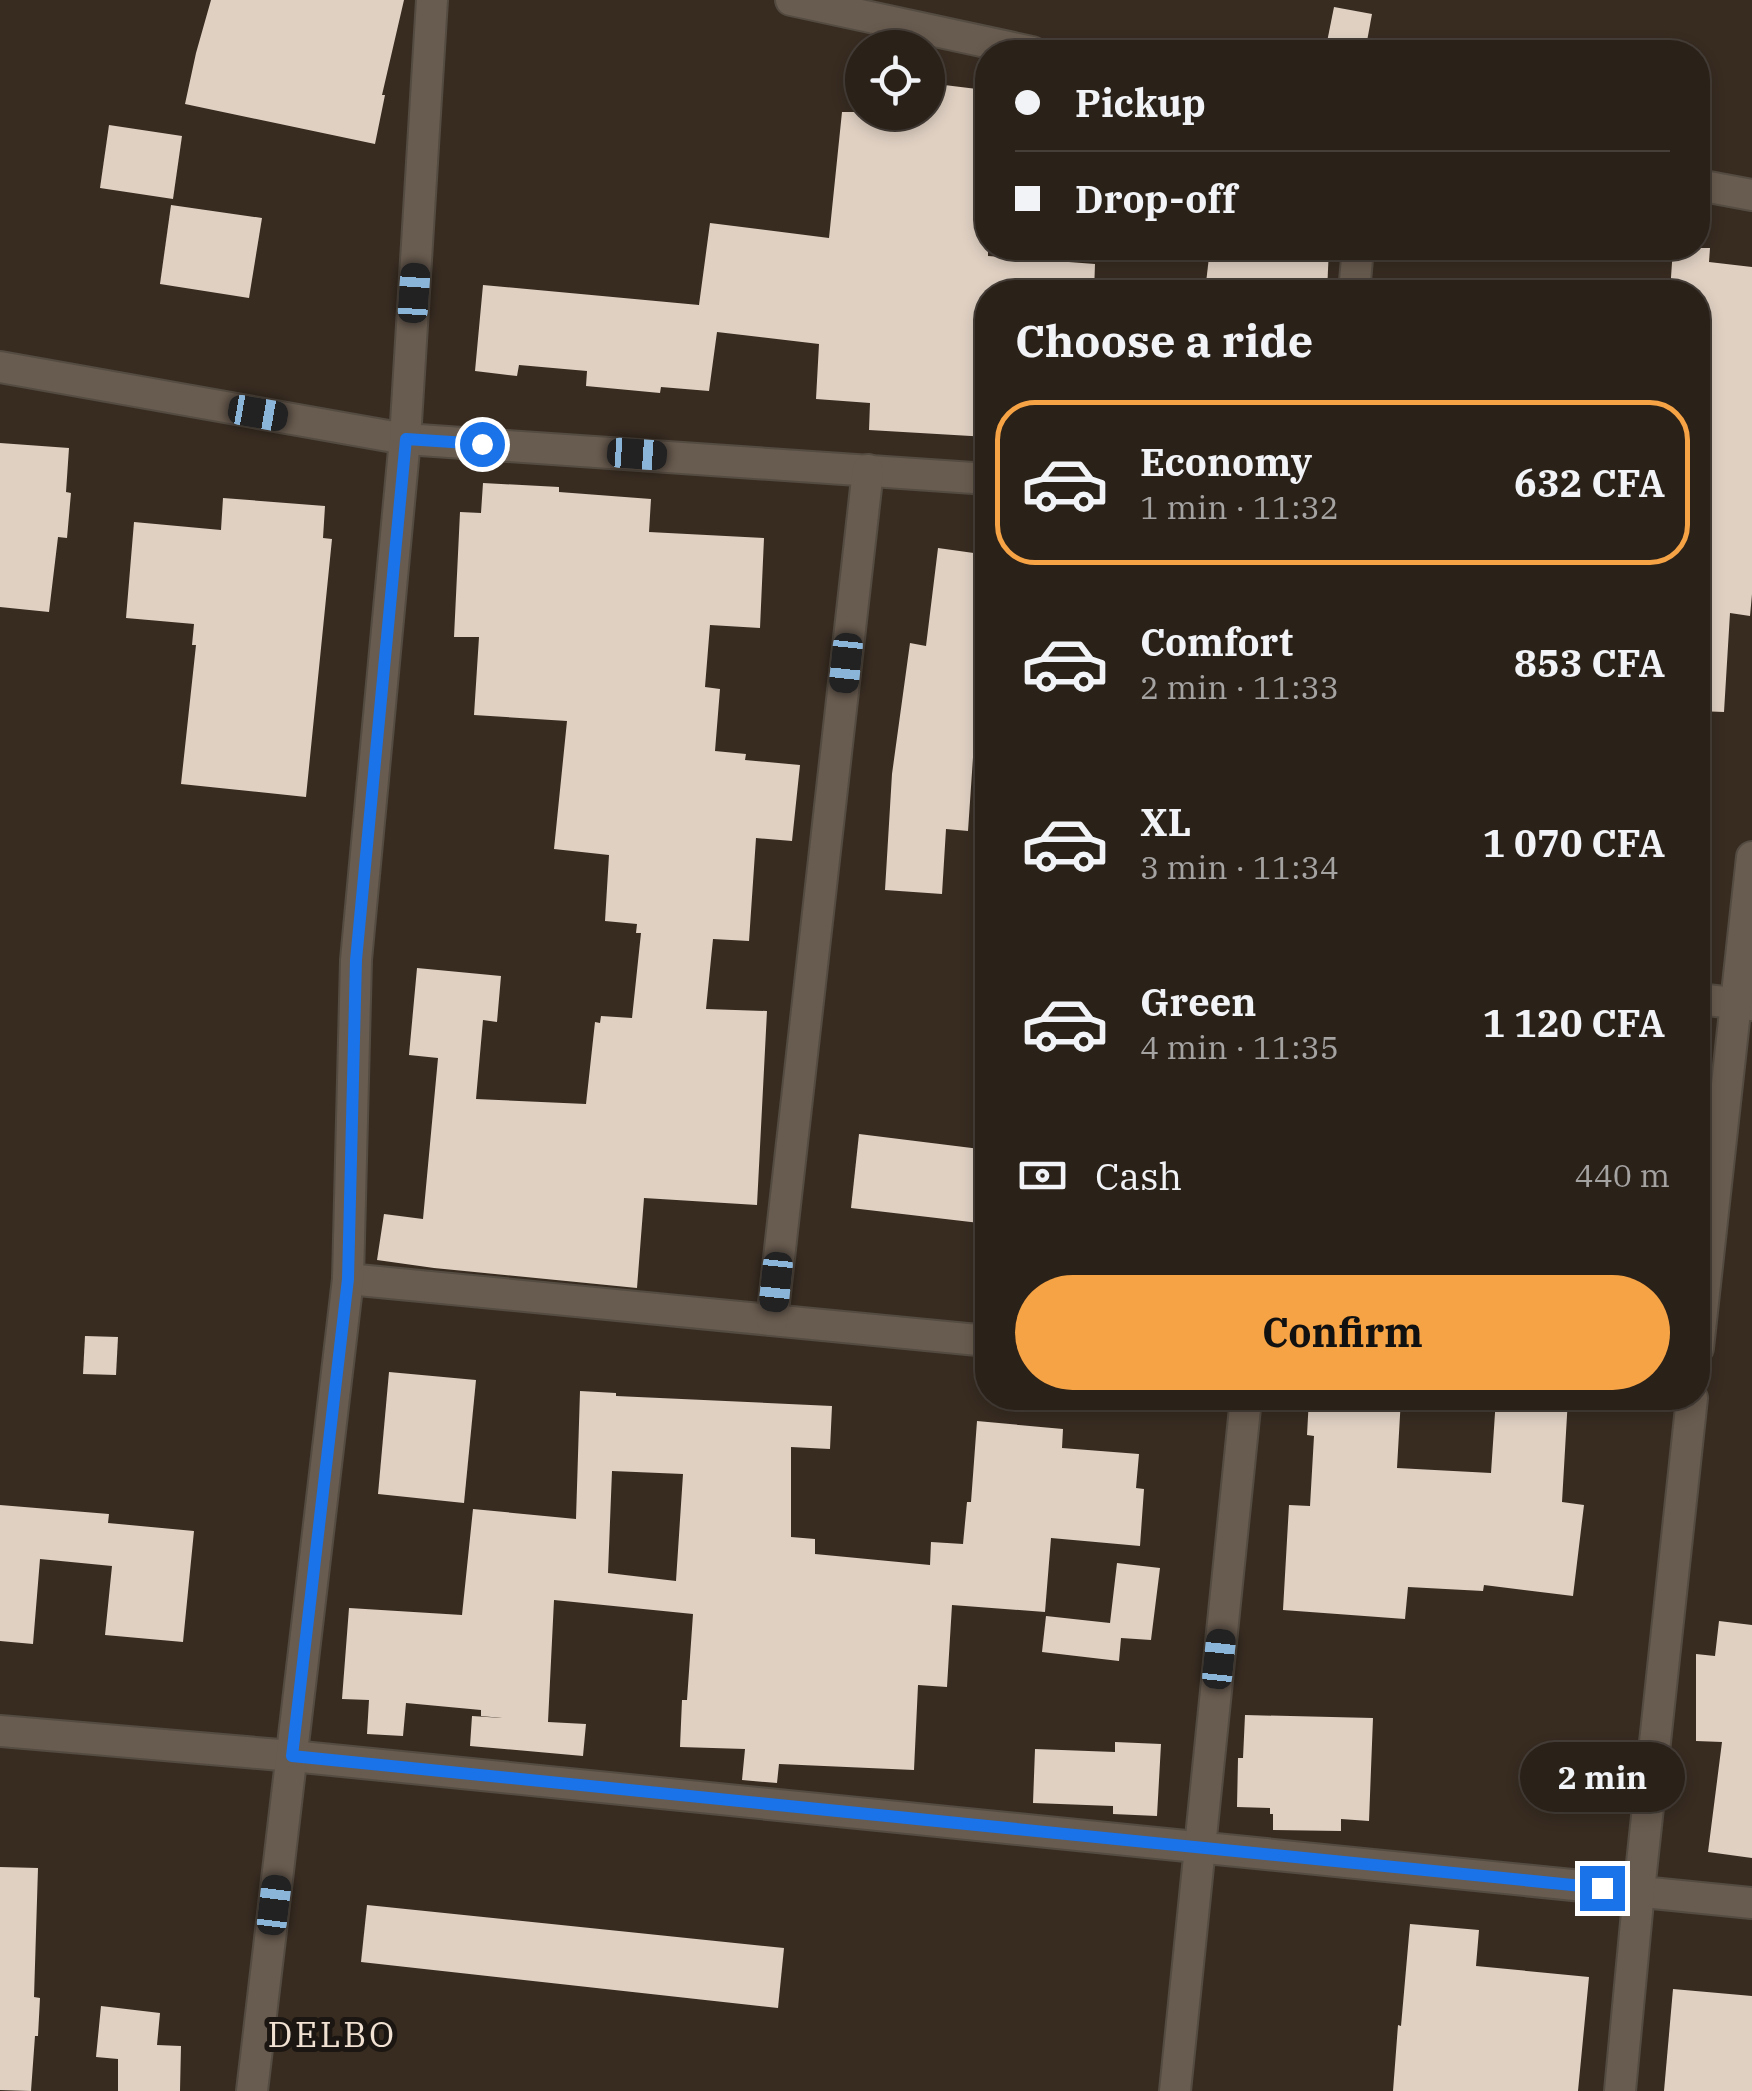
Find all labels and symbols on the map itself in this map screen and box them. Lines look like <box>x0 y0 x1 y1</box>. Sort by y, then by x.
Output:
car <box>397 262 431 324</box>
car <box>226 393 290 433</box>
route start <box>460 422 505 467</box>
car <box>606 437 668 471</box>
car <box>828 632 864 694</box>
car <box>758 1251 794 1313</box>
car <box>1201 1628 1237 1690</box>
callout: 2 min <box>1520 1743 1684 1813</box>
route end <box>1580 1866 1625 1911</box>
car <box>255 1873 293 1937</box>
district label: DELBO <box>268 2011 396 2057</box>

